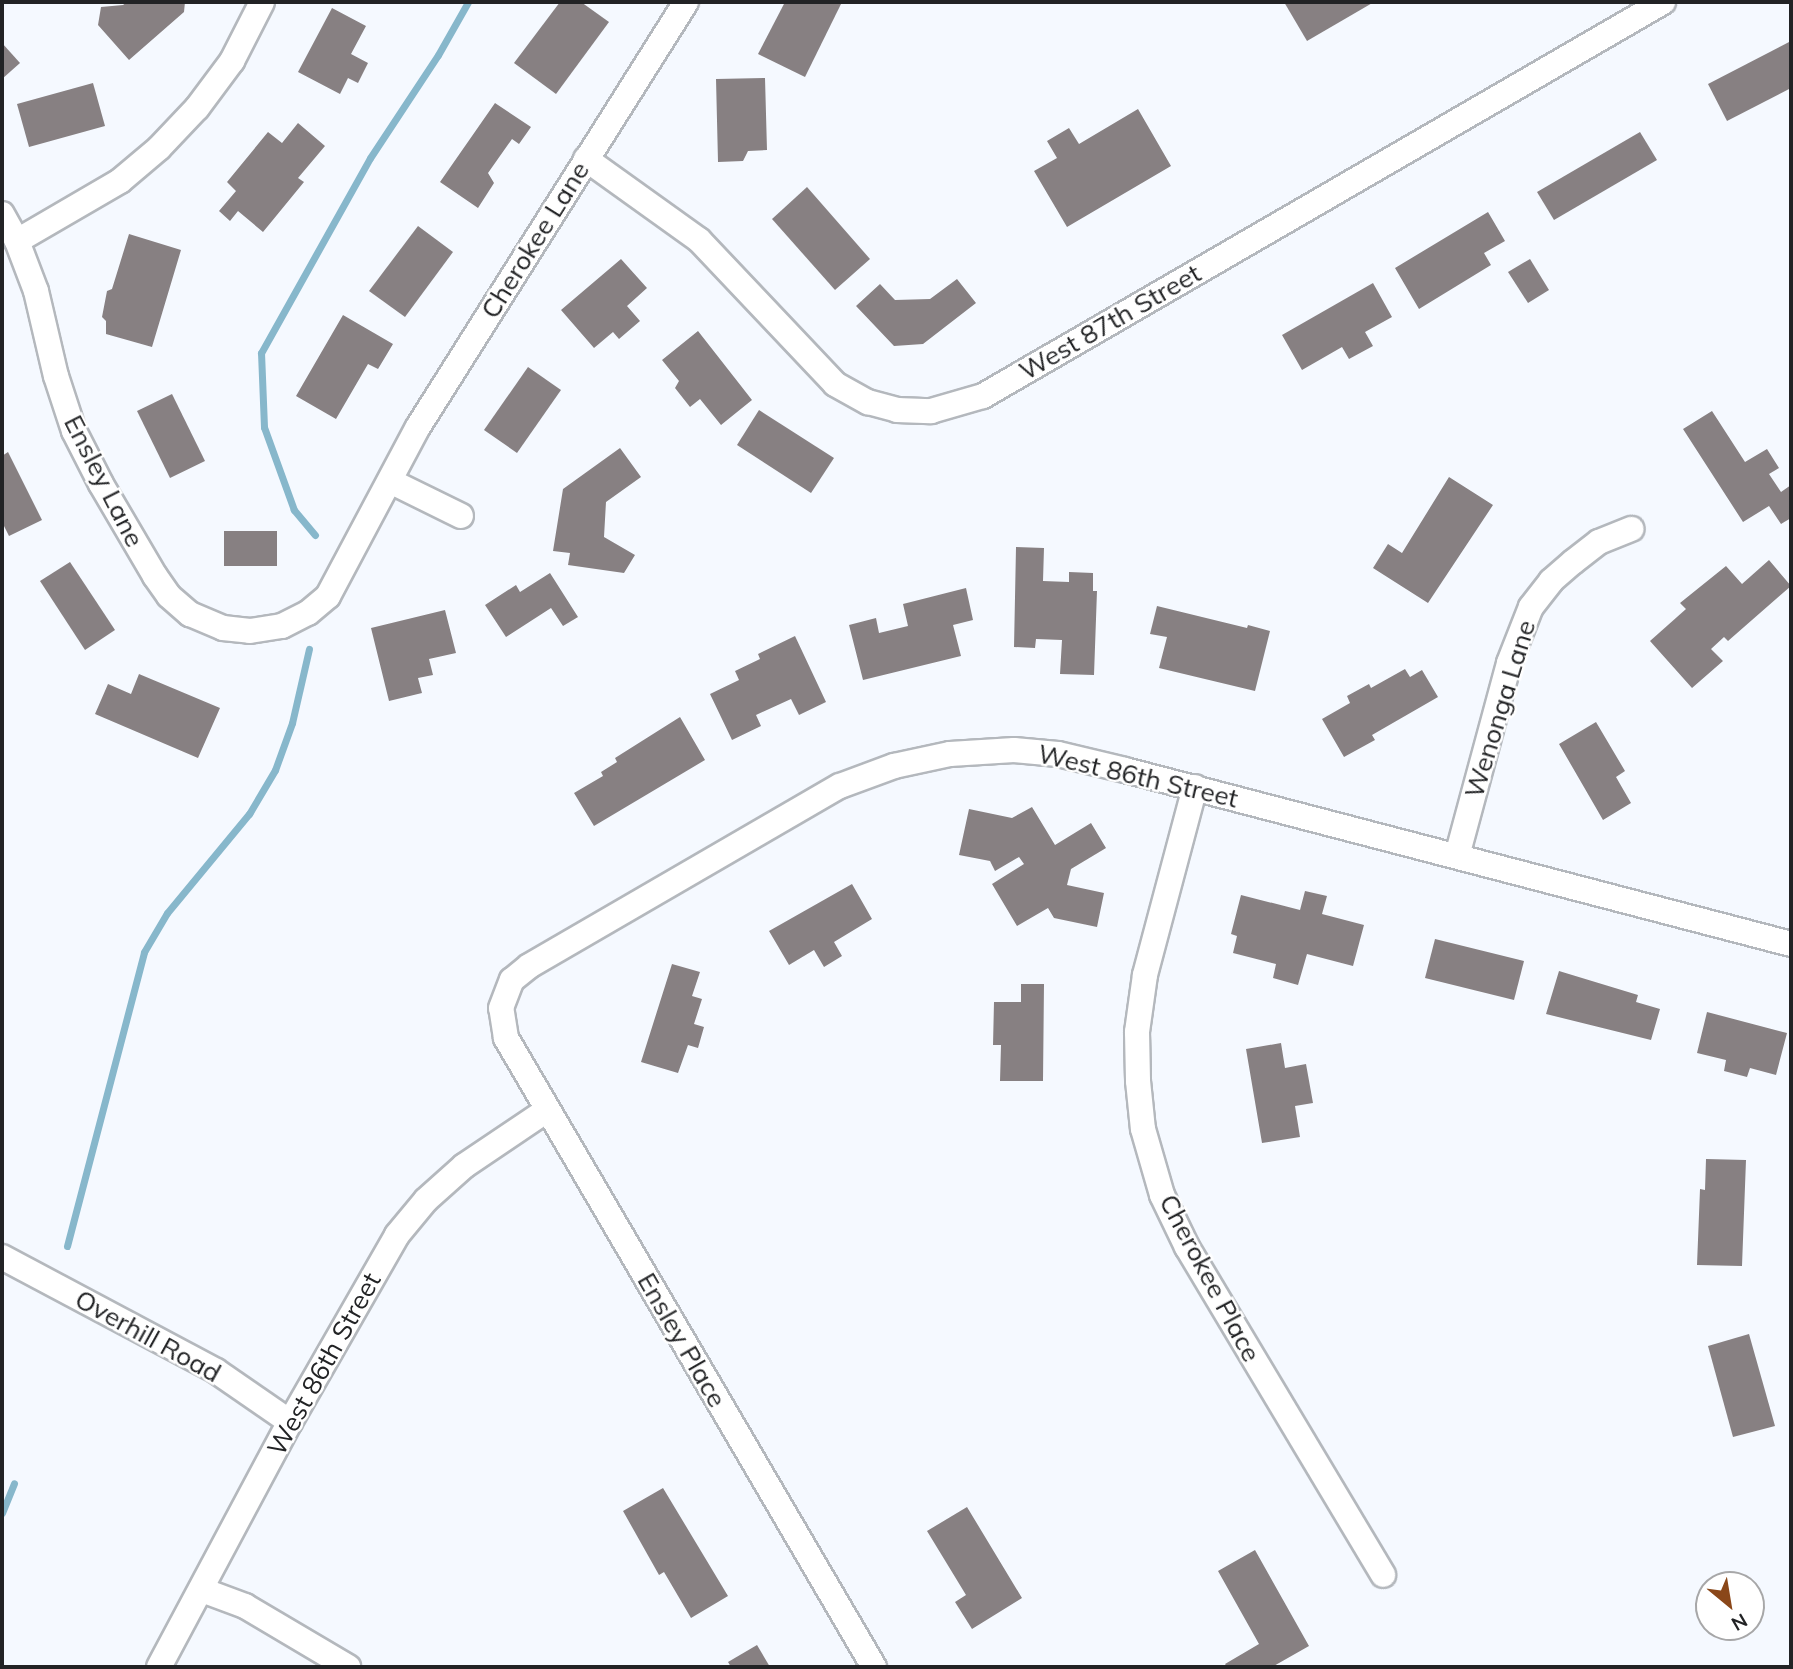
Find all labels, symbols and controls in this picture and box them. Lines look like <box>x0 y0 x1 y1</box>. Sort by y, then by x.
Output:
street label: Cherokee Lane <box>474 156 596 324</box>
street label: West 87th Street <box>1014 257 1206 387</box>
street label: Ensley Lane <box>58 410 150 552</box>
street label: Wenonga Lane <box>1458 616 1542 802</box>
street label: West 86th Street <box>1035 738 1241 814</box>
street label: Cherokee Place <box>1153 1189 1267 1367</box>
street label: West 86th Street <box>261 1267 387 1461</box>
street label: Ensley Place <box>631 1267 733 1413</box>
street label: Overhill Road <box>70 1283 226 1389</box>
north arrow <box>1695 1571 1765 1641</box>
text: N <box>1727 1608 1752 1636</box>

